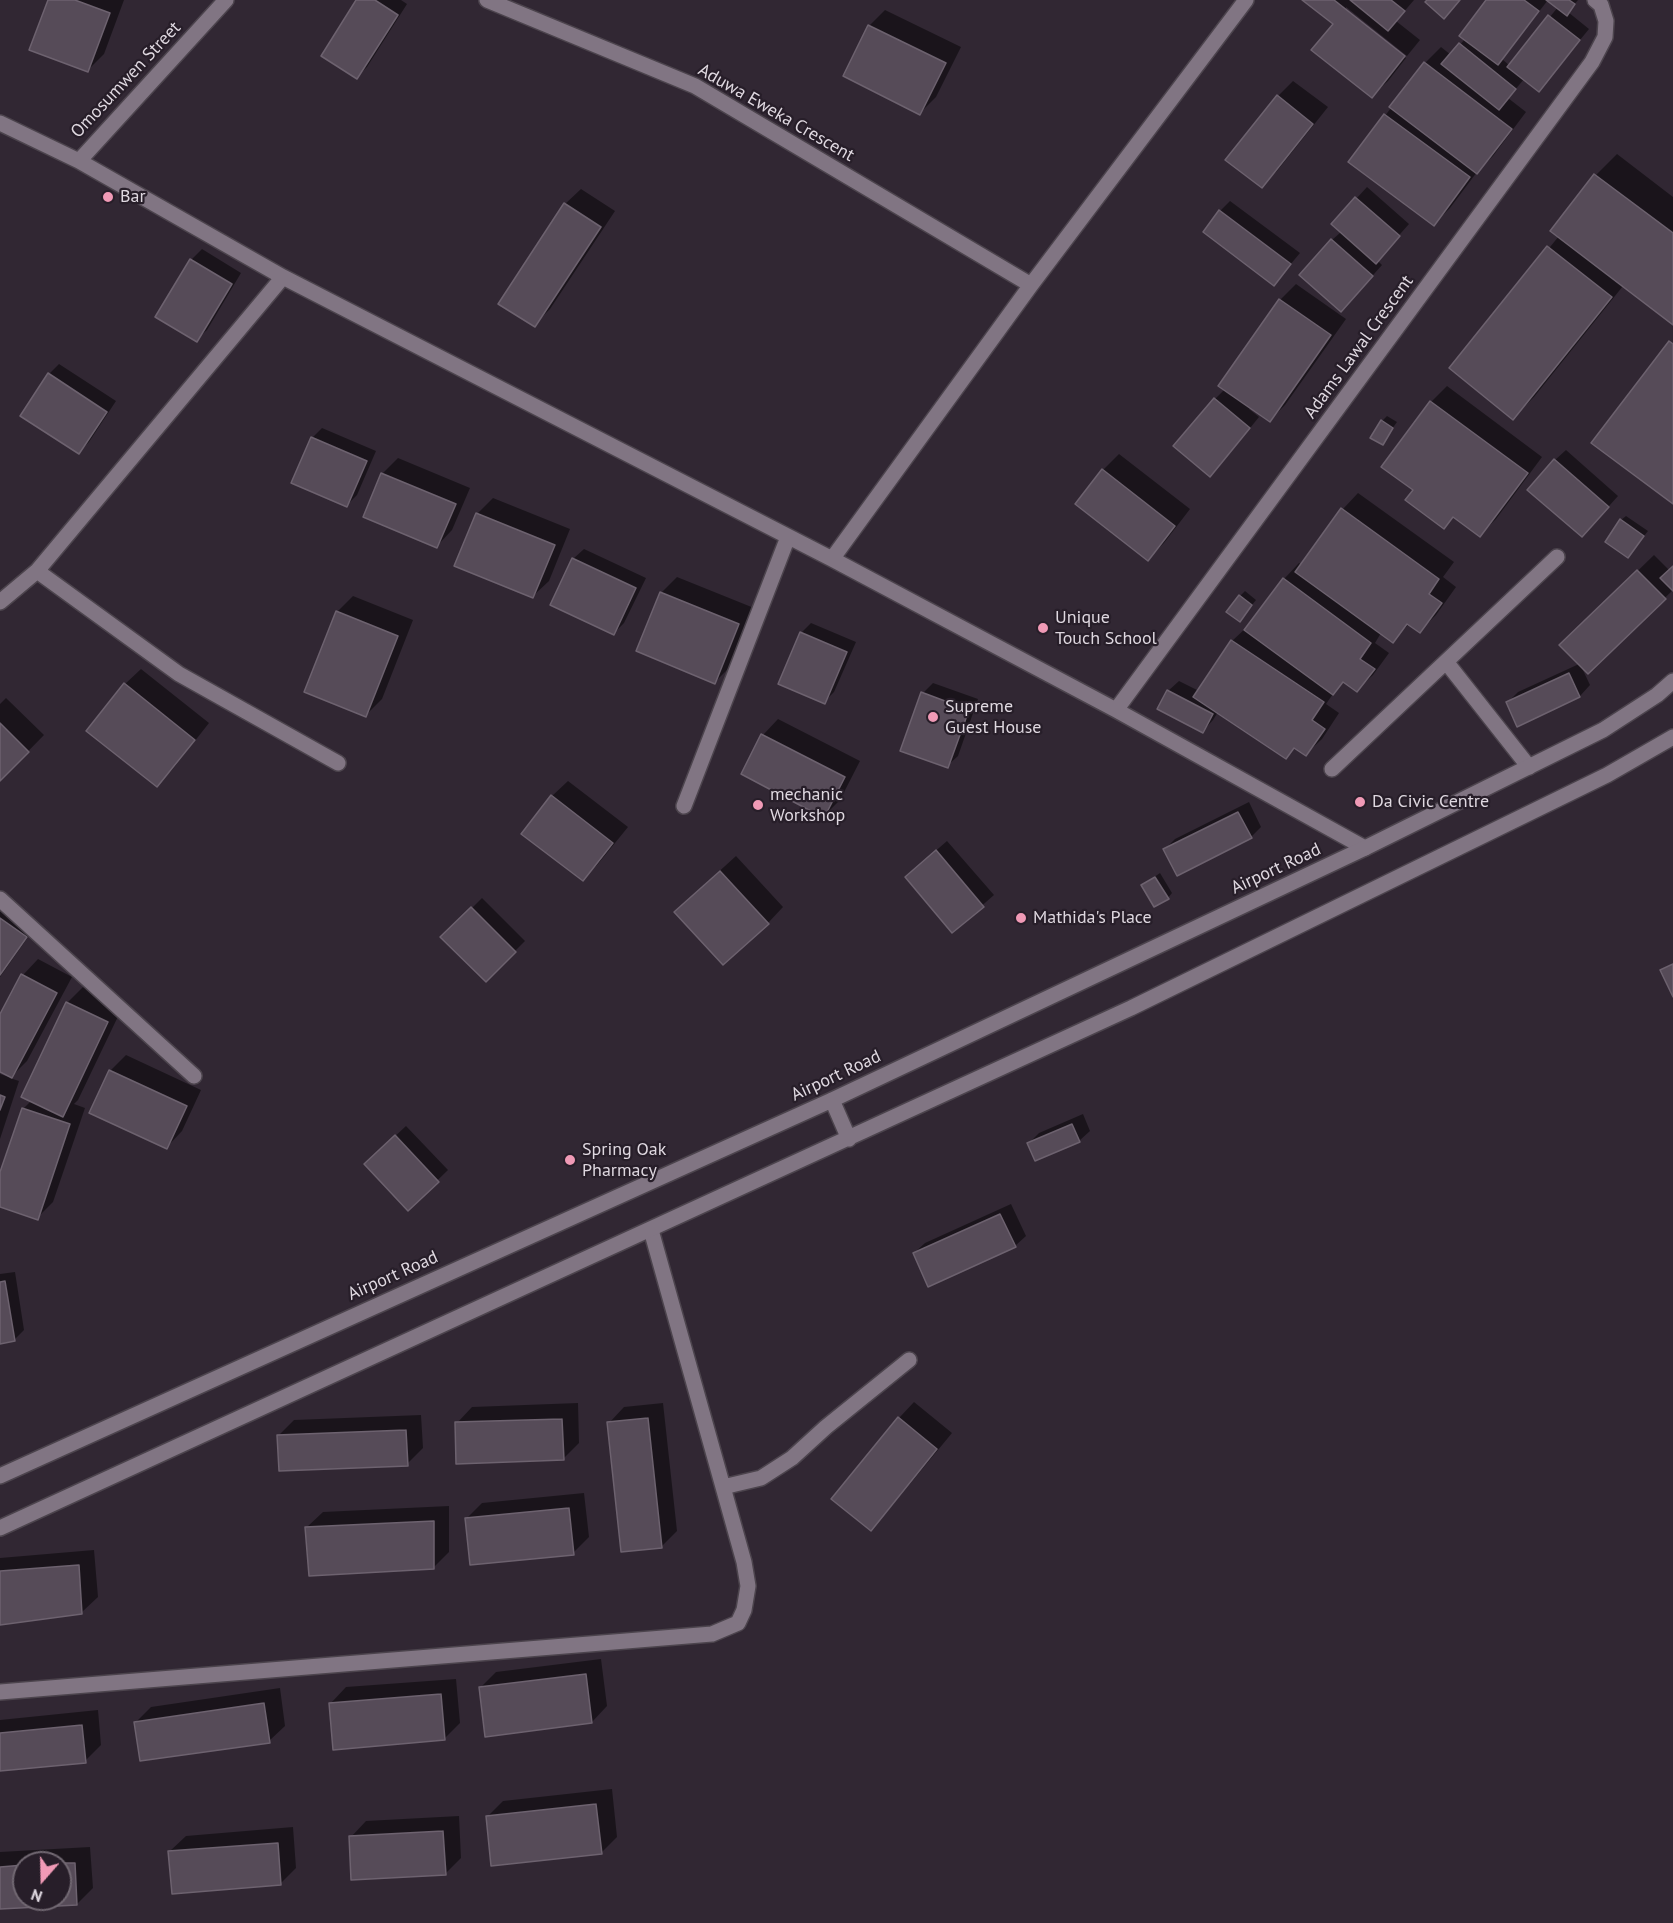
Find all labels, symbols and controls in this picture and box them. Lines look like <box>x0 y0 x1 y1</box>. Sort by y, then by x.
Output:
street label: Omosumwen Street <box>67 17 185 143</box>
street label: Aduwa Eweka Crescent <box>694 59 858 167</box>
place label: Bar <box>120 186 146 208</box>
marker: Bar <box>101 190 115 204</box>
street label: Adams Lawal Crescent <box>1300 271 1418 423</box>
place label: Unique Touch School <box>1055 607 1157 650</box>
marker: Unique Touch School <box>1036 621 1050 635</box>
place label: Supreme Guest House <box>945 696 1042 738</box>
marker: Supreme Guest House <box>926 710 940 724</box>
place label: mechanic Workshop <box>770 784 845 826</box>
place label: Da Civic Centre <box>1372 791 1489 813</box>
marker: Da Civic Centre <box>1353 795 1367 809</box>
marker: mechanic Workshop <box>751 798 765 812</box>
street label: Airport Road <box>1228 839 1324 899</box>
place label: Mathida's Place <box>1033 907 1152 929</box>
marker: Mathida's Place <box>1014 911 1028 925</box>
street label: Airport Road <box>788 1046 884 1106</box>
place label: Spring Oak Pharmacy <box>582 1139 666 1182</box>
marker: Spring Oak Pharmacy <box>563 1153 577 1167</box>
street label: Airport Road <box>345 1247 441 1305</box>
north arrow <box>12 1851 72 1911</box>
text: N <box>28 1885 45 1907</box>

